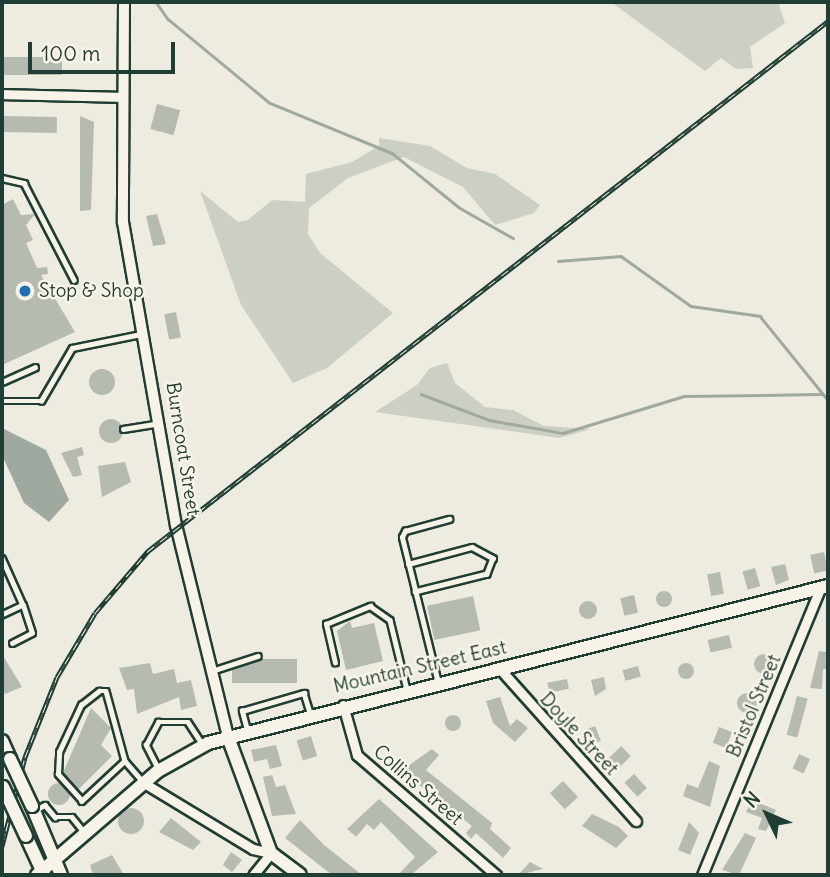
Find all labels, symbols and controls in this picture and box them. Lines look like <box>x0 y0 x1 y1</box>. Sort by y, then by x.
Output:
scale bar <box>32 28 178 72</box>
text: 100 m <box>41 40 100 67</box>
place label: Stop & Shop <box>39 280 144 302</box>
marker: Stop & Shop <box>17 283 33 299</box>
street label: Burncoat Street <box>161 381 205 517</box>
street label: Mountain Street East <box>331 636 509 698</box>
street label: Bristol Street <box>722 651 786 761</box>
street label: Doyle Street <box>535 688 623 780</box>
street label: Collins Street <box>369 740 467 830</box>
north arrow <box>732 779 802 849</box>
text: N <box>739 786 765 812</box>

